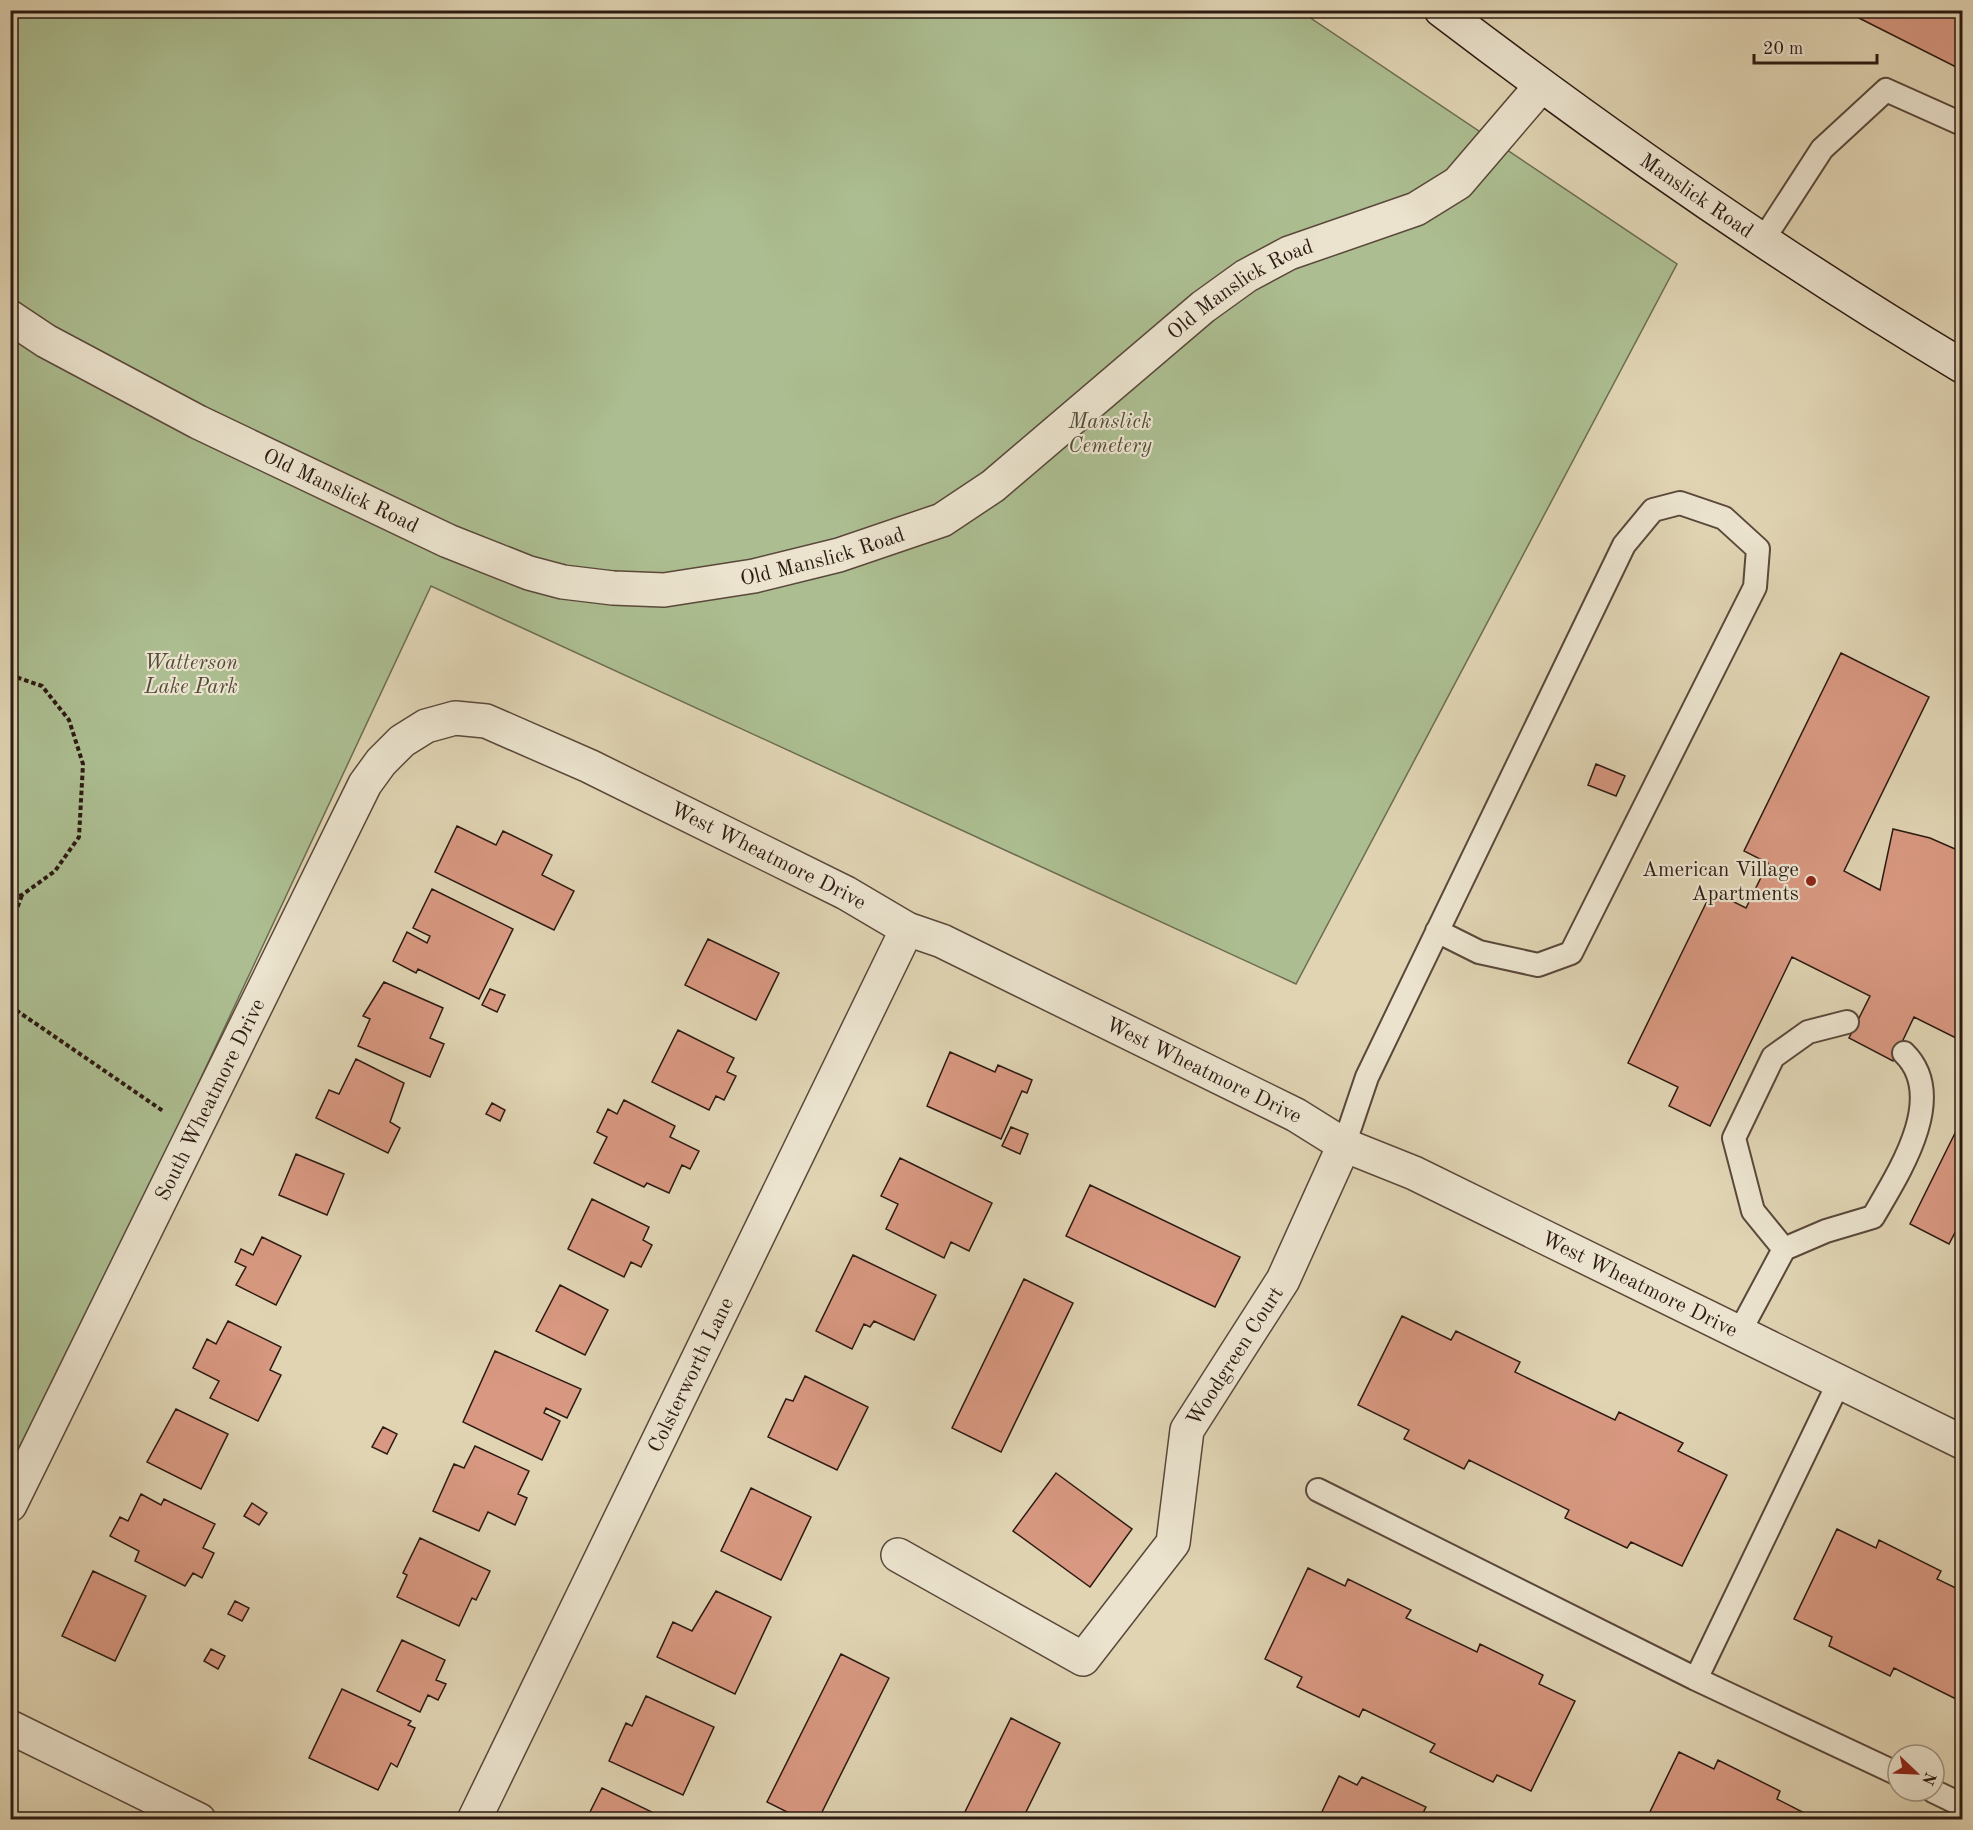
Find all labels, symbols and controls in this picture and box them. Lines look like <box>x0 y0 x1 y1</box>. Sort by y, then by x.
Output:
scale bar <box>1754 27 1877 65</box>
text: 20 m <box>1763 40 1803 58</box>
street label: Manslick Road <box>1635 150 1757 243</box>
street label: Old Manslick Road <box>1164 236 1316 344</box>
park label: Manslick Cemetery <box>1067 412 1152 457</box>
street label: Old Manslick Road <box>259 446 422 537</box>
street label: Old Manslick Road <box>739 525 907 590</box>
park label: Watterson Lake Park <box>143 653 238 698</box>
street label: West Wheatmore Drive <box>667 799 869 914</box>
place label: American Village Apartments <box>1642 860 1799 905</box>
marker: American Village Apartments <box>1804 874 1818 888</box>
street label: South Wheatmore Drive <box>152 996 270 1205</box>
street label: West Wheatmore Drive <box>1102 1014 1305 1128</box>
street label: West Wheatmore Drive <box>1538 1228 1741 1342</box>
street label: Woodgreen Court <box>1184 1283 1288 1430</box>
street label: Colsterworth Lane <box>645 1295 738 1456</box>
north arrow <box>1886 1743 1946 1803</box>
text: N <box>1918 1769 1938 1788</box>

